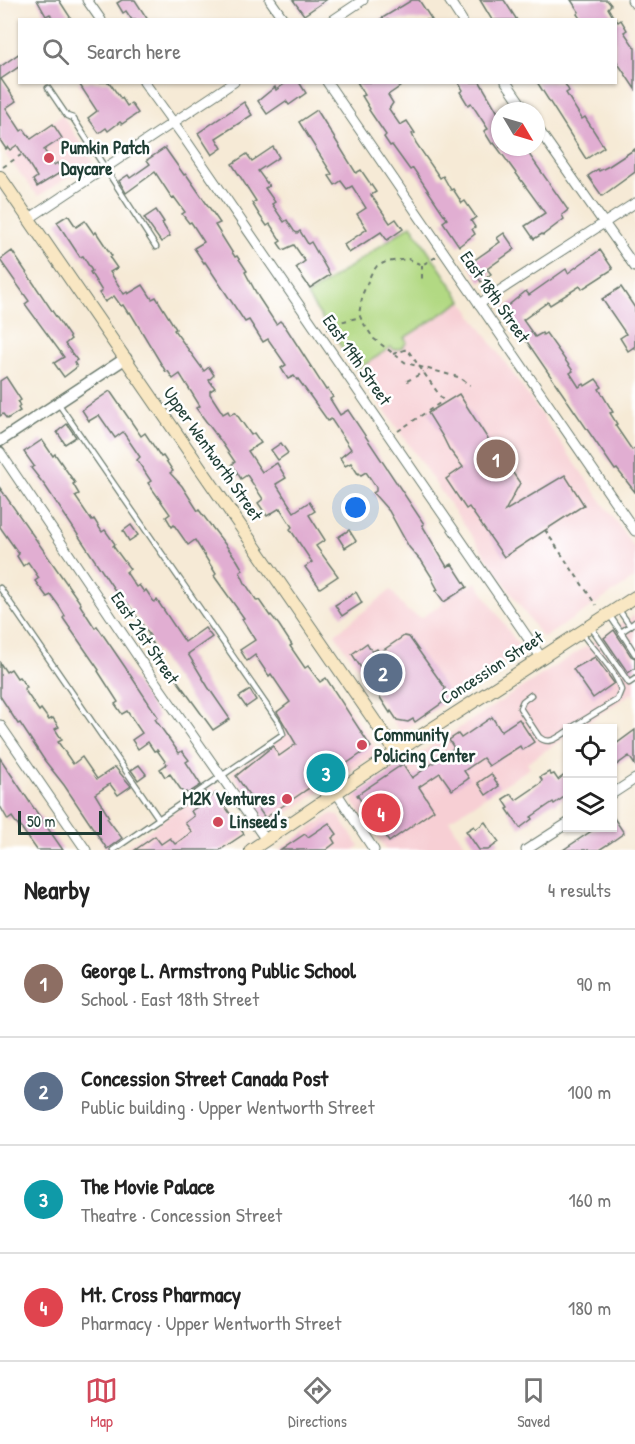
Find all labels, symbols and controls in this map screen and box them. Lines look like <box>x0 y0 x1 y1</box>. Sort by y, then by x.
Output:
search box <box>18 18 617 84</box>
icon: search <box>39 35 72 68</box>
text: Search here <box>87 36 181 66</box>
north arrow <box>491 102 545 156</box>
place label: Pumkin Patch Daycare <box>61 135 150 182</box>
marker: Pumkin Patch Daycare <box>42 151 56 165</box>
street label: East 18th Street <box>455 246 537 348</box>
street label: East 19th Street <box>317 309 398 411</box>
street label: Upper Wentworth Street <box>158 382 270 526</box>
pin: 1 <box>476 436 516 482</box>
your location <box>341 493 370 522</box>
street label: East 21st Street <box>105 587 186 689</box>
street label: Concession Street <box>435 624 549 710</box>
pin: 2 <box>364 650 403 696</box>
place label: Community Policing Center <box>374 722 476 769</box>
map controls <box>563 724 617 832</box>
button: locate <box>563 724 617 778</box>
marker: Community Policing Center <box>355 738 369 752</box>
pin: 3 <box>306 750 346 796</box>
button: layers <box>563 778 617 832</box>
place label: M2K Ventures <box>182 786 275 811</box>
pin: 4 <box>362 790 400 836</box>
marker: M2K Ventures <box>280 792 294 806</box>
scale bar <box>18 808 102 836</box>
place label: Linseed's <box>230 809 287 834</box>
text: 50 m <box>27 810 56 832</box>
marker: Linseed's <box>211 815 225 829</box>
text: Nearby <box>24 872 90 907</box>
text: 4 results <box>548 876 611 903</box>
text: George L. Armstrong Public School <box>81 955 356 985</box>
text: 1 <box>40 970 47 997</box>
text: 90 m <box>577 970 611 997</box>
text: School · East 18th Street <box>81 985 259 1012</box>
text: Concession Street Canada Post <box>81 1063 328 1093</box>
text: 2 <box>39 1078 48 1105</box>
text: 100 m <box>568 1078 611 1105</box>
text: Public building · Upper Wentworth Street <box>81 1093 375 1120</box>
text: The Movie Palace <box>81 1171 215 1201</box>
text: 3 <box>39 1186 48 1213</box>
text: 160 m <box>569 1186 611 1213</box>
text: Theatre · Concession Street <box>81 1201 282 1228</box>
text: Mt. Cross Pharmacy <box>81 1279 241 1309</box>
text: 4 <box>40 1294 47 1321</box>
text: 180 m <box>568 1294 611 1321</box>
text: Pharmacy · Upper Wentworth Street <box>81 1309 341 1336</box>
tab: Map <box>85 1374 118 1432</box>
tab: Directions <box>288 1374 347 1432</box>
tab: Saved <box>517 1374 550 1432</box>

